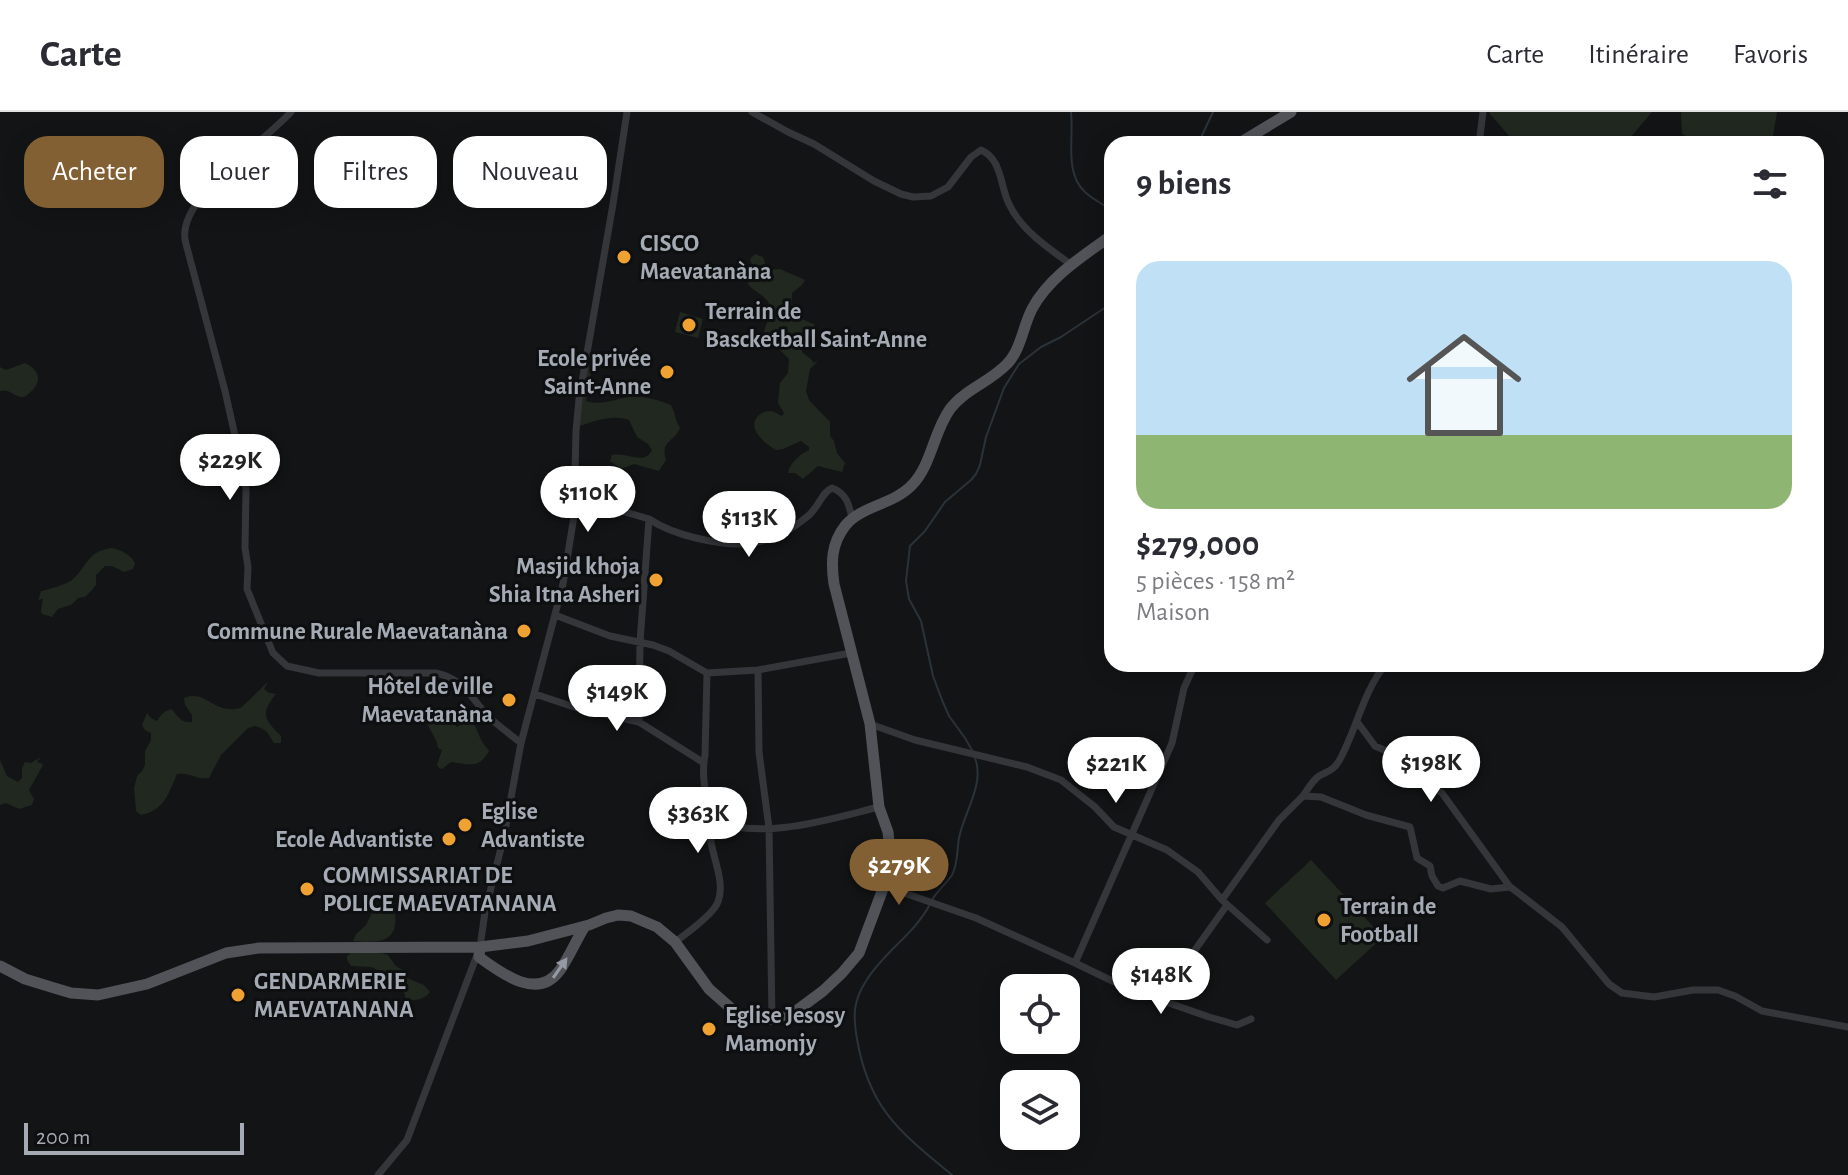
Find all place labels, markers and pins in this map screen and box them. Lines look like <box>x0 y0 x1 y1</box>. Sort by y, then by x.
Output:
place label: CISCO Maevatanàna <box>640 232 772 284</box>
marker: CISCO Maevatanàna <box>615 248 633 266</box>
place label: Terrain de Bascketball Saint-Anne <box>705 300 927 352</box>
marker: Terrain de Bascketball Saint-Anne <box>680 316 698 334</box>
place label: Ecole privée Saint-Anne <box>537 347 651 399</box>
marker: Ecole privée Saint-Anne <box>658 363 676 381</box>
pin: $229K <box>174 434 286 502</box>
pin: $110K <box>532 466 644 534</box>
pin: $113K <box>693 491 805 559</box>
place label: Masjid khoja Shia Itna Asheri <box>489 555 640 607</box>
marker: Masjid khoja Shia Itna Asheri <box>647 571 665 589</box>
place label: Commune Rurale Maevatanàna <box>207 620 508 644</box>
marker: Commune Rurale Maevatanàna <box>515 622 533 640</box>
pin: $149K <box>561 665 673 733</box>
place label: Hôtel de ville Maevatanàna <box>361 675 493 727</box>
marker: Hôtel de ville Maevatanàna <box>500 691 518 709</box>
pin: $198K <box>1375 736 1487 804</box>
pin: $221K <box>1060 737 1172 805</box>
pin: $363K <box>642 787 754 855</box>
place label: Eglise Advantiste <box>481 800 585 852</box>
marker: Eglise Advantiste <box>456 816 474 834</box>
place label: Ecole Advantiste <box>275 828 433 852</box>
marker: Ecole Advantiste <box>440 830 458 848</box>
pin: $279K <box>843 839 955 907</box>
place label: COMMISSARIAT DE POLICE MAEVATANANA <box>323 864 557 916</box>
marker: COMMISSARIAT DE POLICE MAEVATANANA <box>298 880 316 898</box>
place label: Terrain de Football <box>1340 895 1436 947</box>
marker: Terrain de Football <box>1315 911 1333 929</box>
pin: $148K <box>1105 948 1217 1016</box>
place label: GENDARMERIE MAEVATANANA <box>254 970 414 1022</box>
marker: GENDARMERIE MAEVATANANA <box>229 986 247 1004</box>
place label: Eglise Jesosy Mamonjy <box>725 1004 846 1056</box>
marker: Eglise Jesosy Mamonjy <box>700 1020 718 1038</box>

